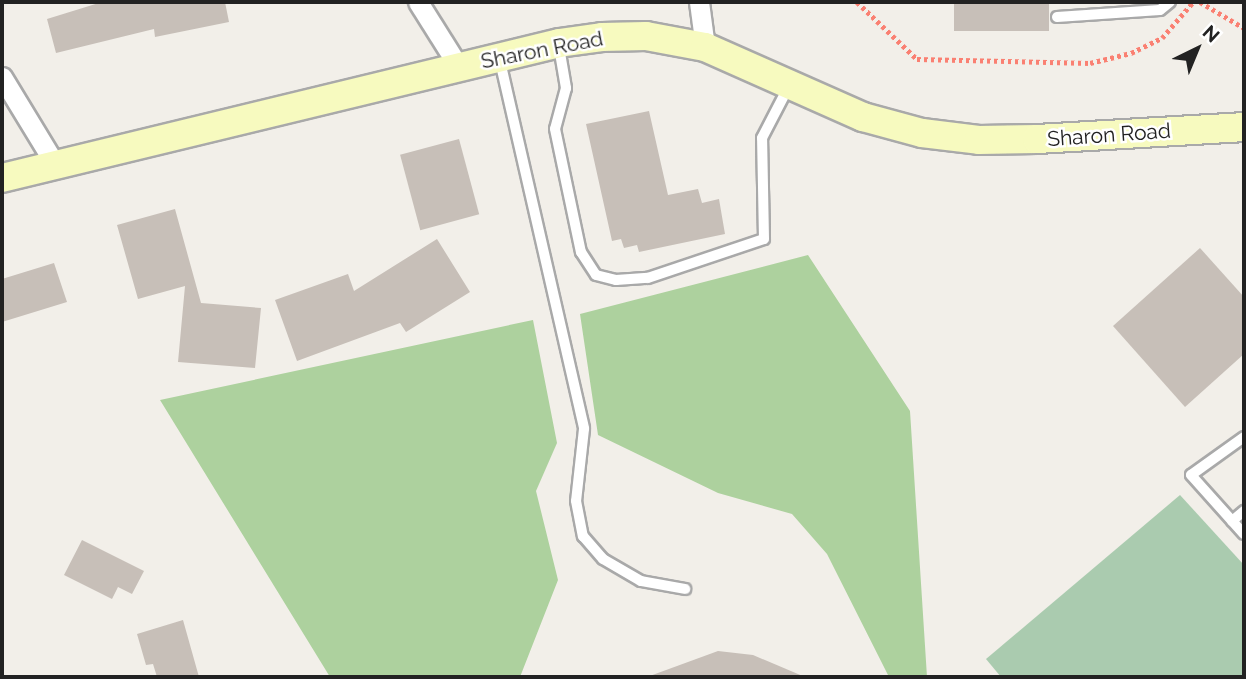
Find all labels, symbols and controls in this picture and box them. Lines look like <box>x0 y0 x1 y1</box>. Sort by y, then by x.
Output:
north arrow <box>1162 14 1232 84</box>
text: N <box>1199 21 1224 47</box>
street label: Sharon Road <box>479 26 605 74</box>
street label: Sharon Road <box>1046 118 1172 152</box>

